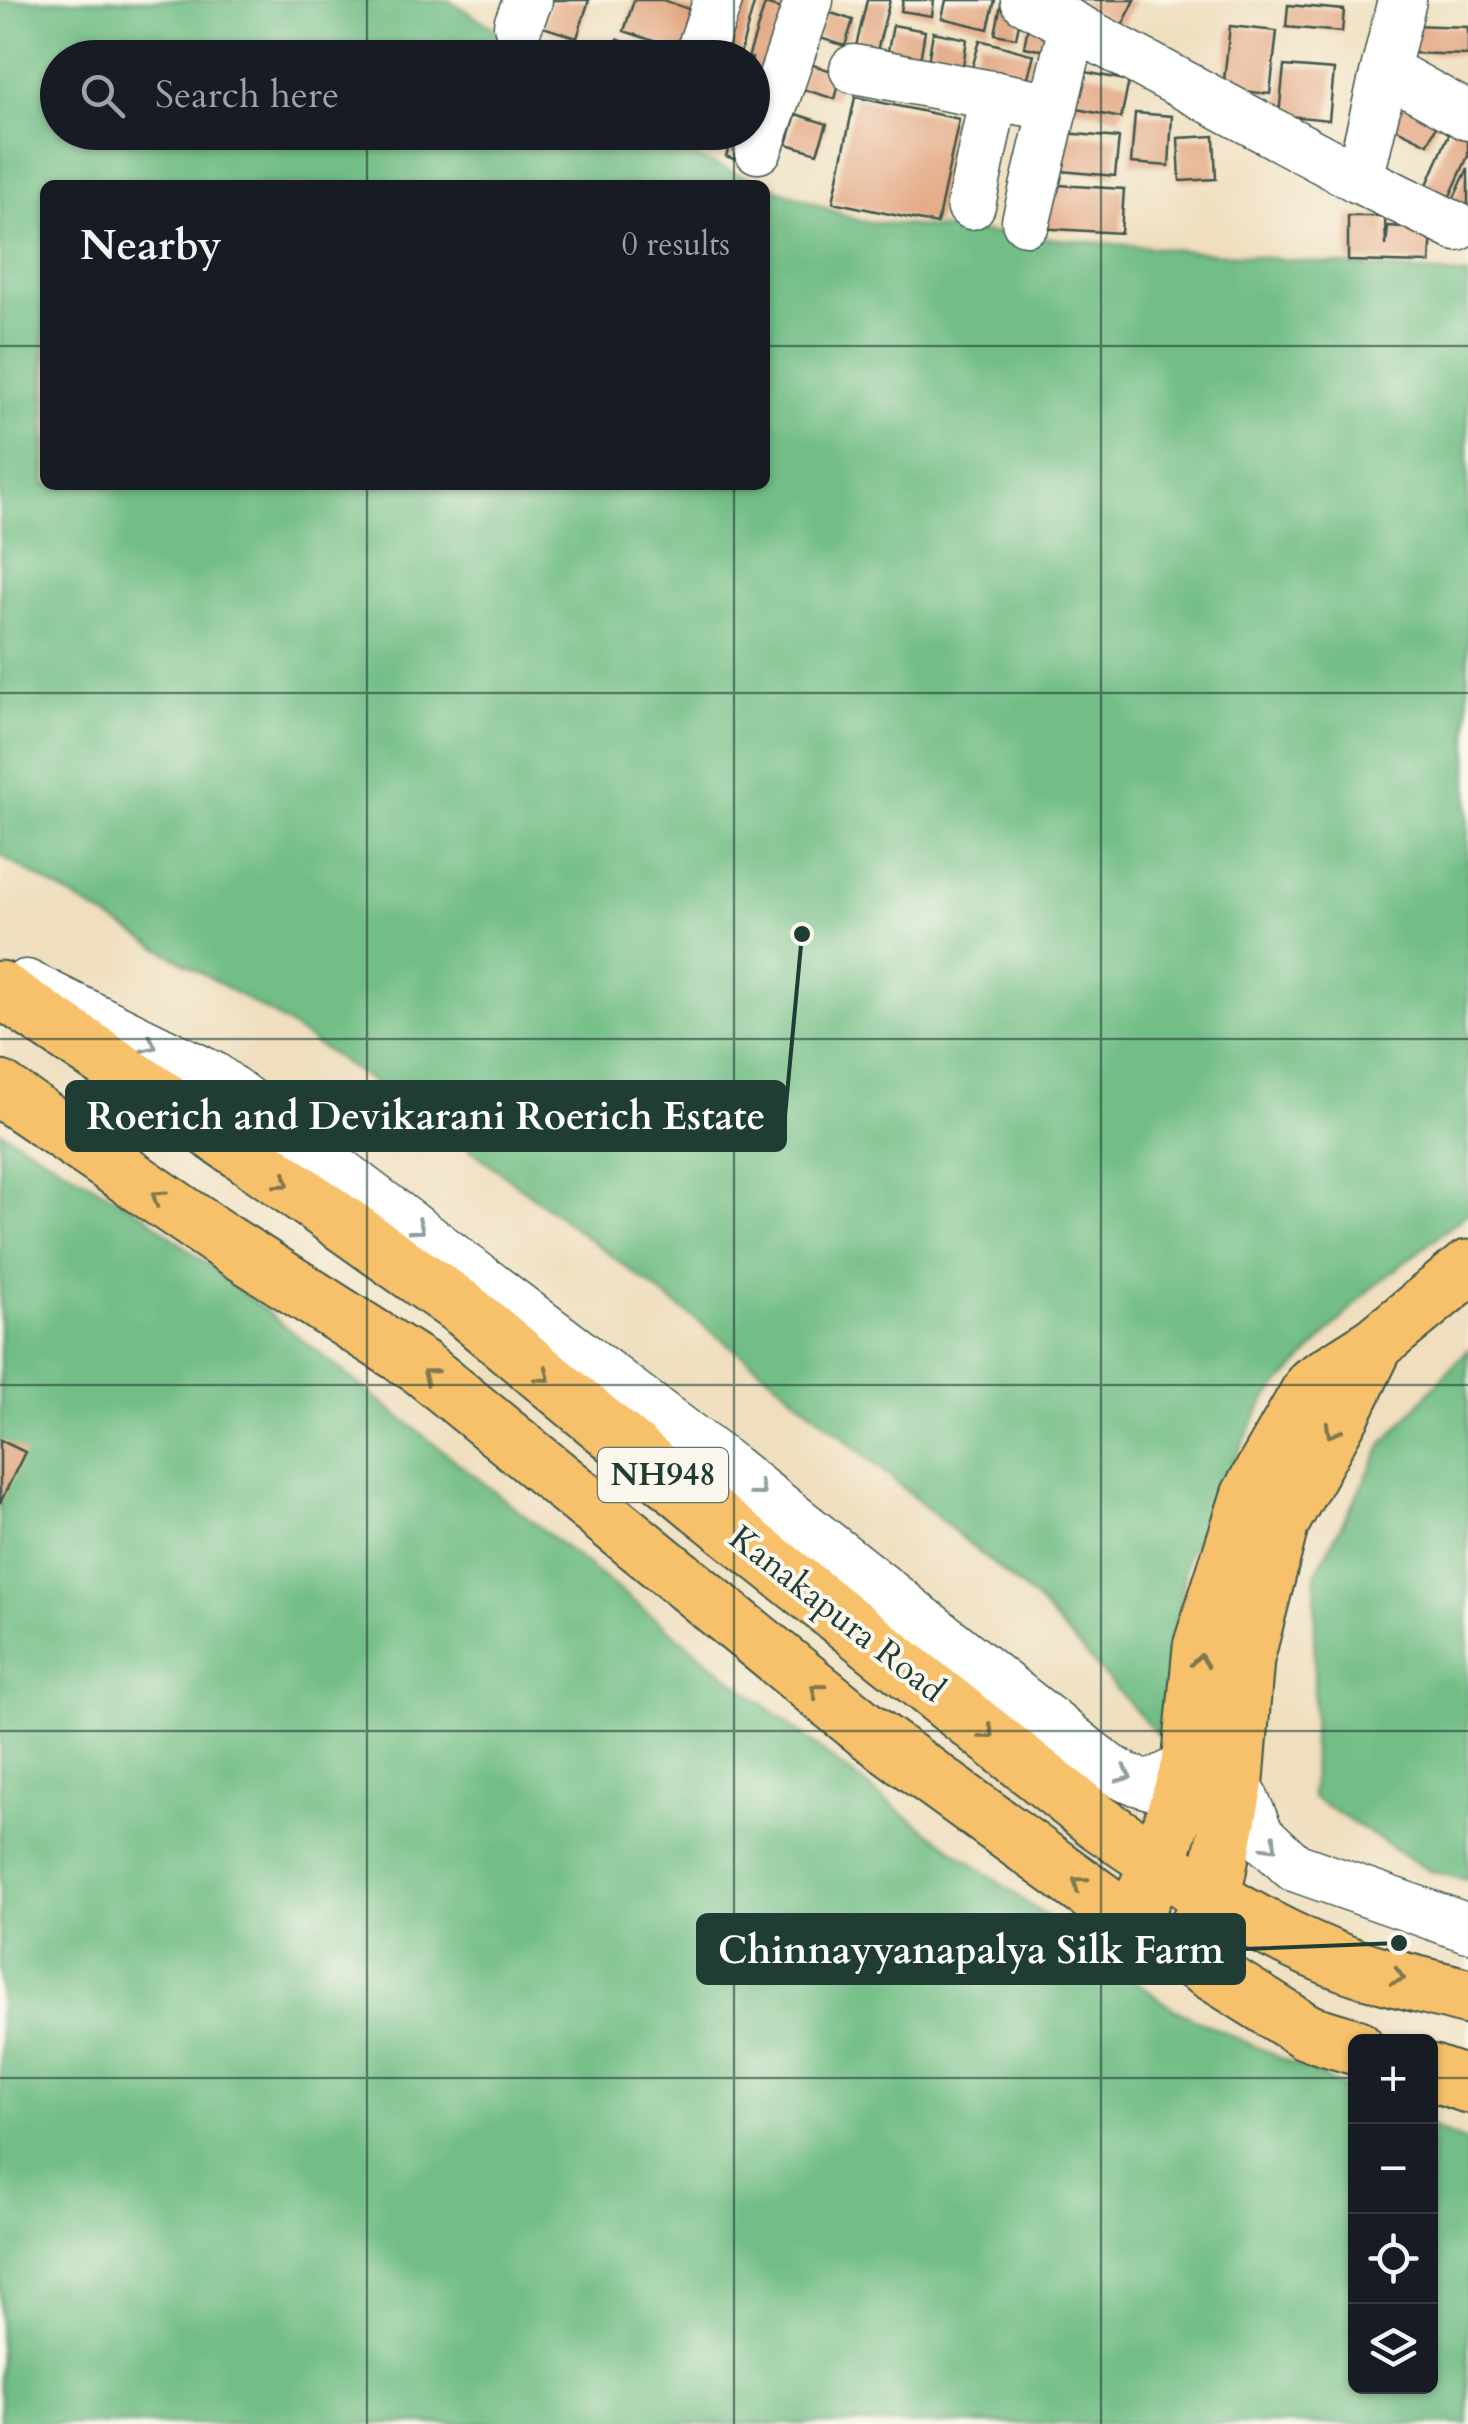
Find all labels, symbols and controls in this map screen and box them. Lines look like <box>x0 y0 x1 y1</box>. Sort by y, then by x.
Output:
search box <box>40 40 770 150</box>
icon: search <box>75 68 130 123</box>
text: Search here <box>155 69 339 121</box>
text: Nearby <box>80 217 222 274</box>
text: 0 results <box>622 223 730 267</box>
one-way arrow <box>140 1033 158 1052</box>
callout: Roerich and Devikarani Roerich Estate <box>67 1082 785 1150</box>
text: Roerich and Devikarani Roerich Estate <box>87 1091 765 1143</box>
one-way arrow <box>272 1170 291 1188</box>
one-way arrow <box>150 1190 168 1209</box>
one-way arrow <box>407 1217 425 1234</box>
one-way arrow <box>532 1364 550 1382</box>
one-way arrow <box>423 1369 441 1387</box>
one-way arrow <box>1325 1421 1344 1439</box>
road number: NH948 <box>598 1448 728 1502</box>
one-way arrow <box>747 1478 765 1496</box>
street label: Kanakapura Road <box>719 1514 955 1714</box>
one-way arrow <box>1189 1653 1210 1669</box>
one-way arrow <box>811 1684 829 1702</box>
one-way arrow <box>976 1721 994 1739</box>
one-way arrow <box>1115 1763 1133 1783</box>
one-way arrow <box>1259 1833 1277 1851</box>
one-way arrow <box>1072 1877 1090 1894</box>
callout: Chinnayyanapalya Silk Farm <box>698 1915 1244 1983</box>
text: Chinnayyanapalya Silk Farm <box>718 1925 1224 1977</box>
one-way arrow <box>1389 1965 1406 1986</box>
map controls <box>1348 2034 1438 2394</box>
button: + <box>1348 2034 1438 2124</box>
button: − <box>1348 2124 1438 2214</box>
button: locate <box>1348 2214 1438 2304</box>
button: layers <box>1348 2304 1438 2394</box>

